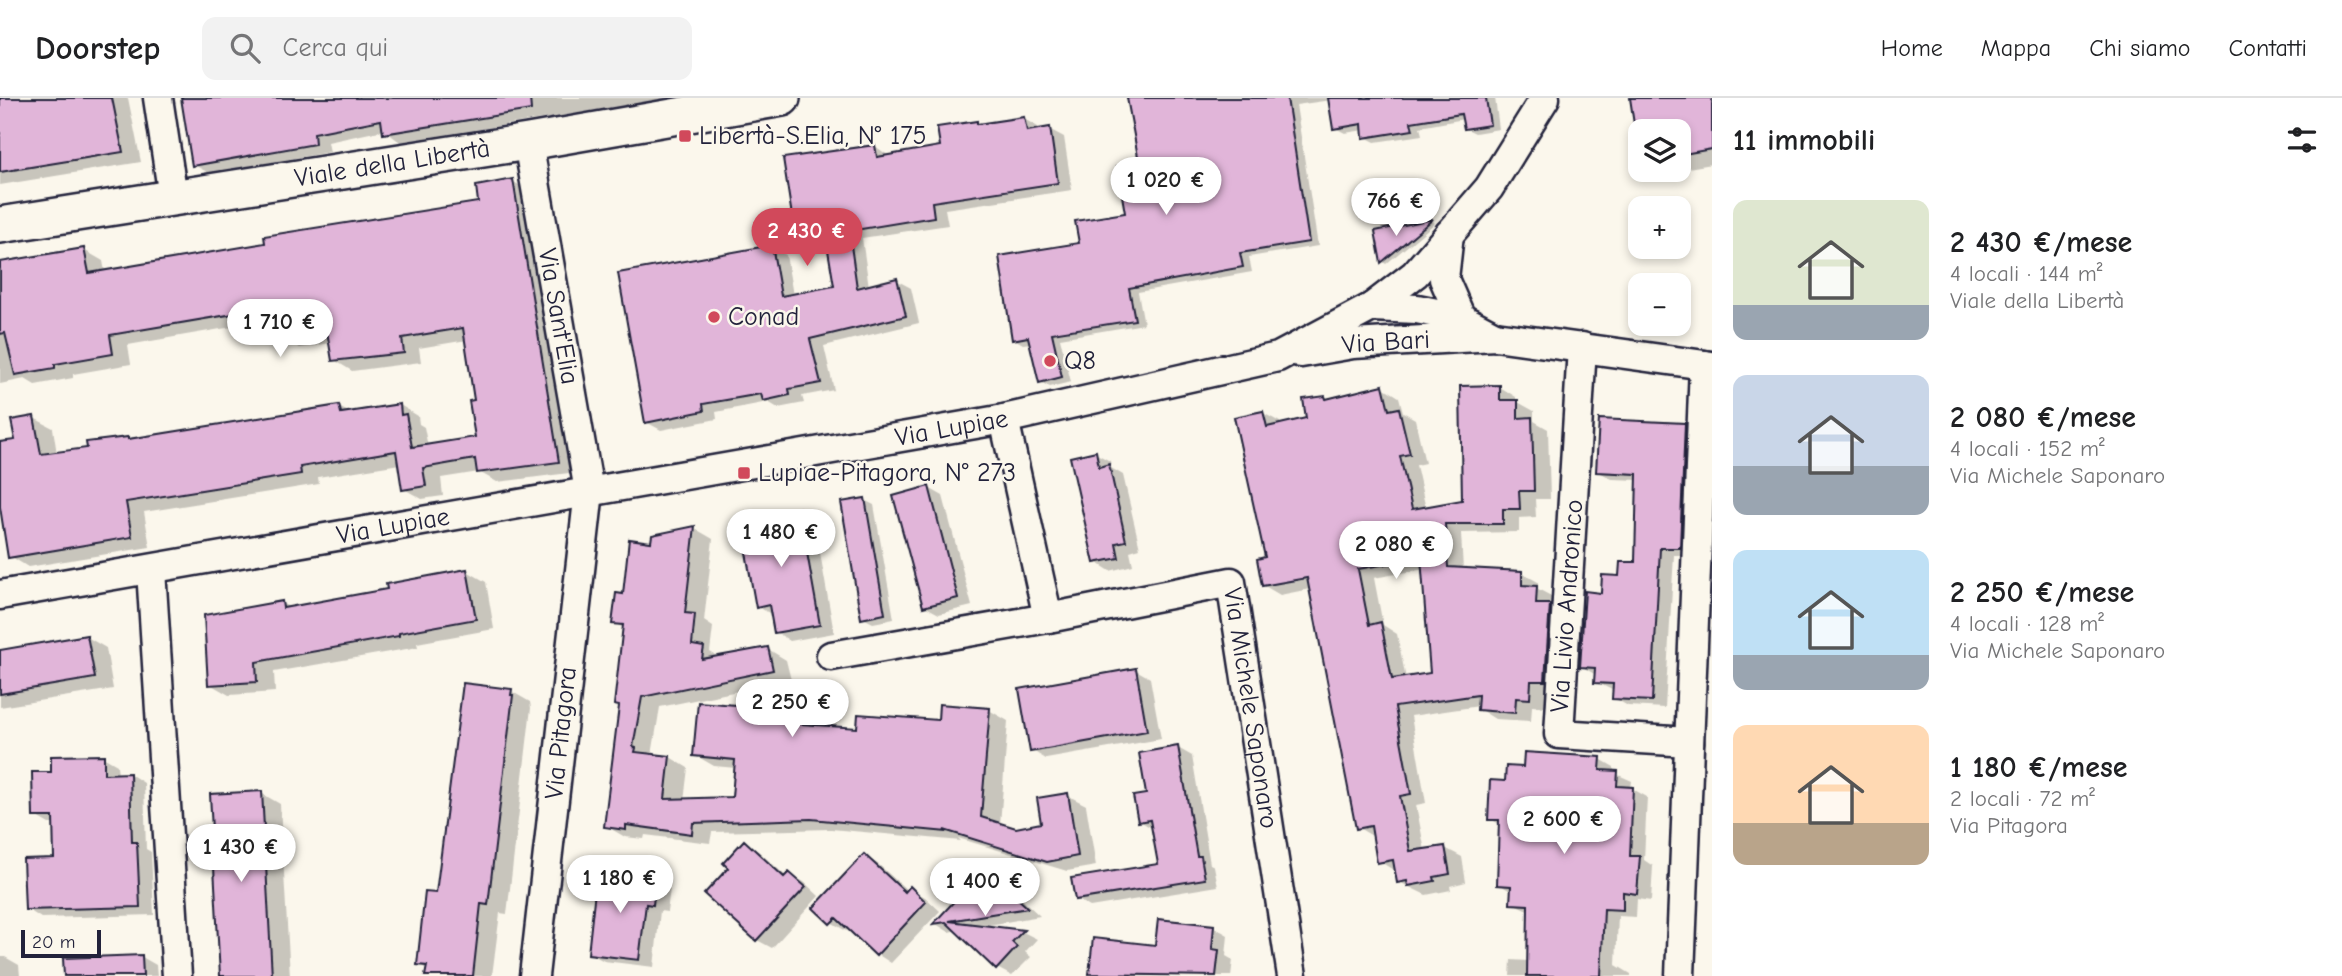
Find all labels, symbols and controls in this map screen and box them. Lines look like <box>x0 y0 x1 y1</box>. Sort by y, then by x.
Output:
search box <box>202 17 692 80</box>
text: Doorstep <box>35 29 160 67</box>
icon: search <box>226 29 264 67</box>
text: Cerca qui <box>282 33 388 63</box>
text: Home <box>1881 34 1943 62</box>
text: Mappa <box>1981 34 2051 62</box>
text: Chi siamo <box>2089 34 2191 62</box>
text: Contatti <box>2229 34 2307 62</box>
map controls <box>1628 119 1691 336</box>
button: layers <box>1628 119 1691 182</box>
place label: Libertà-S.Elia, N° 175 <box>699 121 927 151</box>
icon: filters <box>2283 121 2321 159</box>
text: 11 immobili <box>1733 123 1875 158</box>
marker: Libertà-S.Elia, N° 175 <box>677 128 693 144</box>
street label: Viale della Libertà <box>292 133 492 193</box>
pin: 1 020 € <box>1101 158 1231 217</box>
text: 1 020 € <box>1126 166 1206 193</box>
pin: 766 € <box>1347 178 1445 238</box>
text: 766 € <box>1367 187 1425 214</box>
button: + <box>1628 196 1691 259</box>
pin: 2 430 € <box>742 208 872 268</box>
text: 2 430 € <box>768 217 846 244</box>
text: 2 430 €/mese <box>1950 225 2132 260</box>
icon: home <box>1789 228 1873 312</box>
street label: Via Sant'Elia <box>532 246 585 387</box>
text: 4 locali · 144 m² <box>1950 260 2102 287</box>
button: − <box>1628 273 1691 336</box>
text: Viale della Libertà <box>1950 287 2124 314</box>
pin: 1 710 € <box>215 300 345 359</box>
place label: Conad <box>728 302 799 332</box>
text: 1 710 € <box>243 308 317 335</box>
marker: Conad <box>706 309 722 325</box>
street label: Via Bari <box>1340 325 1431 361</box>
place label: Q8 <box>1064 346 1096 376</box>
marker: Q8 <box>1042 353 1058 369</box>
text: 2 080 €/mese <box>1950 400 2136 435</box>
icon: home <box>1789 403 1873 487</box>
street label: Via Lupiae <box>893 404 1010 453</box>
text: 4 locali · 152 m² <box>1950 435 2105 462</box>
place label: Lupiae-Pitagora, N° 273 <box>758 458 1016 488</box>
text: Via Michele Saponaro <box>1950 462 2165 489</box>
marker: Lupiae-Pitagora, N° 273 <box>736 465 752 481</box>
street label: Via Livio Andronico <box>1545 498 1589 714</box>
street label: Via Lupiae <box>334 501 452 551</box>
pin: 1 480 € <box>716 510 846 569</box>
text: 1 480 € <box>743 518 819 545</box>
pin: 2 080 € <box>1331 522 1461 581</box>
text: 2 080 € <box>1355 530 1437 557</box>
text: 2 250 €/mese <box>1950 575 2134 610</box>
icon: home <box>1789 578 1873 662</box>
street label: Via Michele Saponaro <box>1217 586 1284 831</box>
text: 4 locali · 128 m² <box>1950 610 2104 637</box>
text: Via Michele Saponaro <box>1950 637 2165 664</box>
street label: Via Pitagora <box>539 665 583 801</box>
pin: 2 250 € <box>727 680 857 739</box>
text: 2 250 € <box>752 688 832 715</box>
text: 1 180 €/mese <box>1950 750 2127 785</box>
icon: home <box>1789 753 1873 837</box>
text: 2 locali · 72 m² <box>1950 785 2095 812</box>
pin: 2 600 € <box>1499 796 1629 856</box>
text: 2 600 € <box>1523 805 1605 832</box>
text: Via Pitagora <box>1950 812 2068 839</box>
pin: 1 430 € <box>176 824 306 884</box>
text: 1 430 € <box>203 833 279 860</box>
pin: 1 180 € <box>555 856 685 915</box>
pin: 1 400 € <box>920 858 1050 918</box>
text: 1 180 € <box>582 864 658 891</box>
text: 1 400 € <box>946 867 1024 894</box>
scale bar <box>21 927 102 959</box>
text: 20 m <box>32 931 76 953</box>

